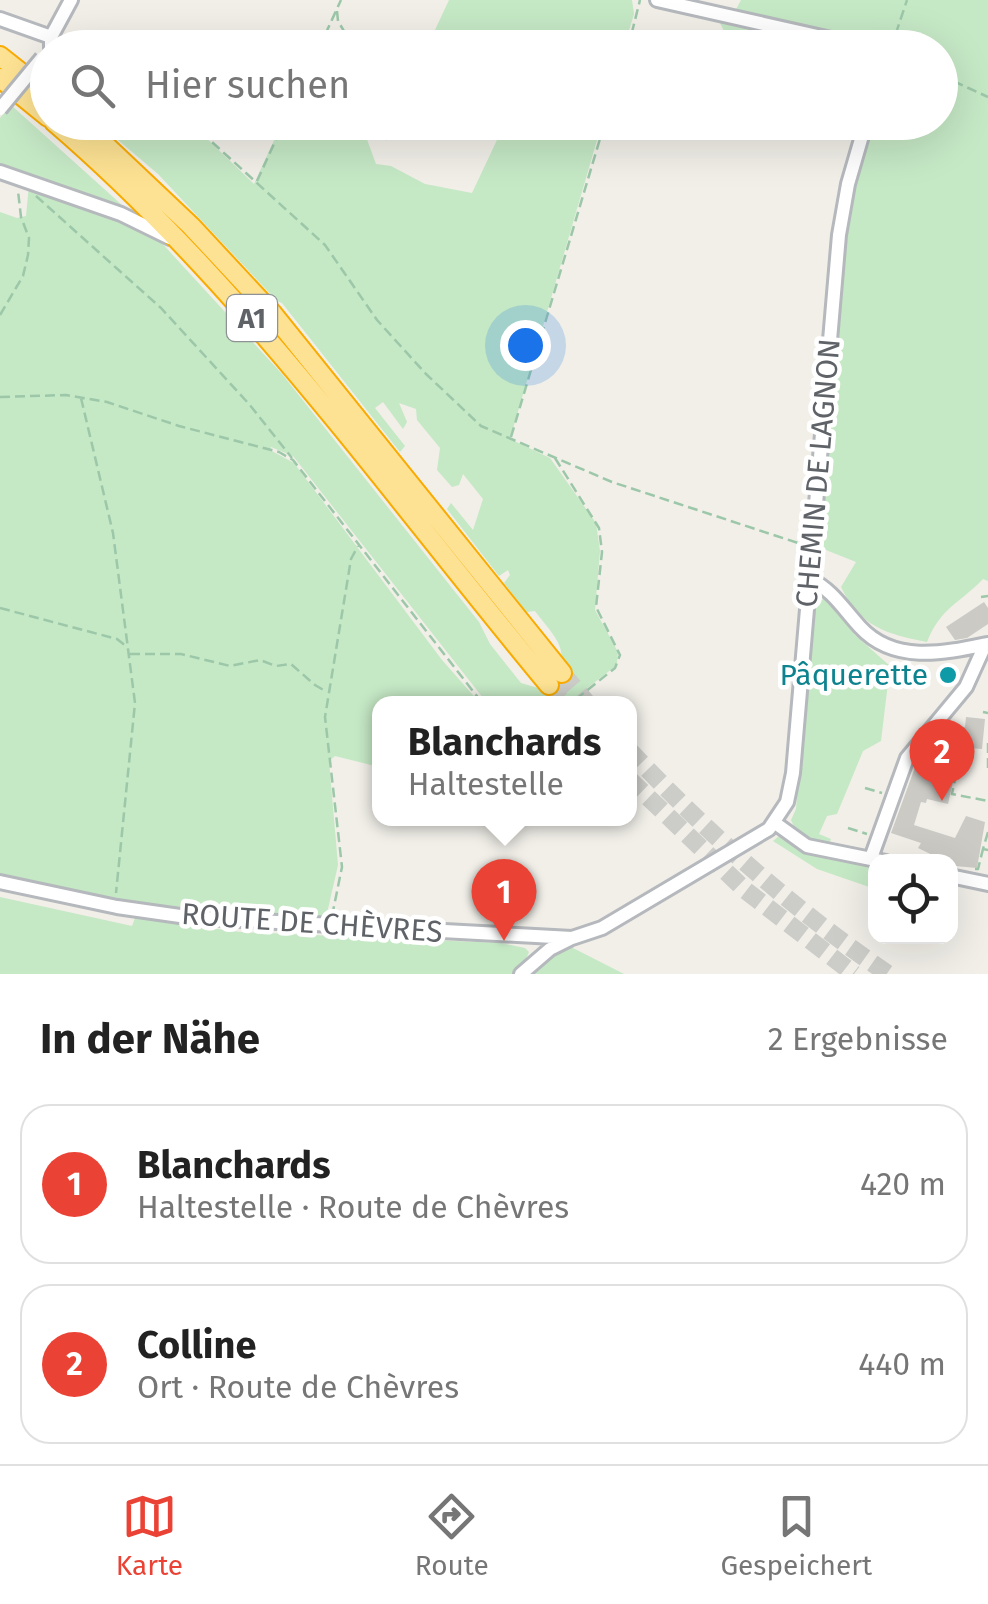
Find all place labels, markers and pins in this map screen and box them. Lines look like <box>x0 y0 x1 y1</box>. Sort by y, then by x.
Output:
place label: Pâquerette <box>780 657 928 693</box>
marker: Pâquerette <box>937 664 959 686</box>
pin: 2 <box>910 718 974 801</box>
pin: 1 <box>472 858 536 941</box>

